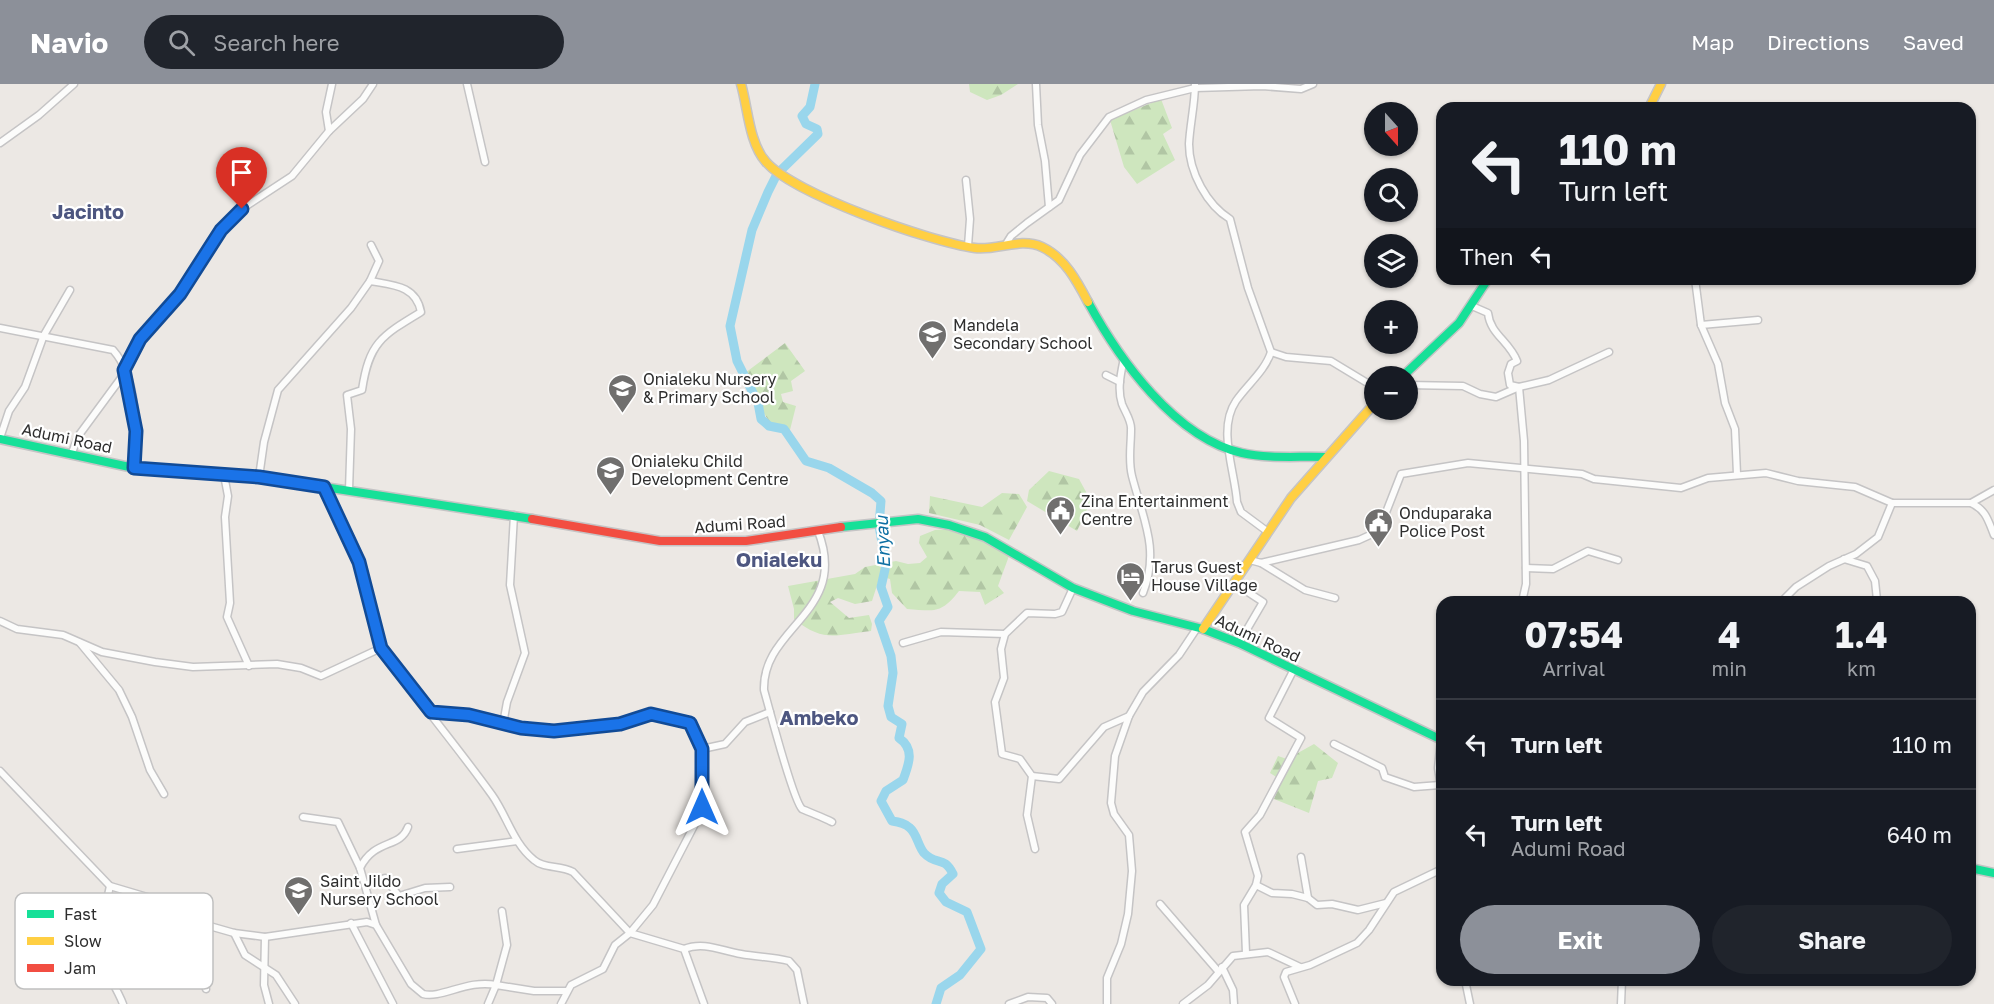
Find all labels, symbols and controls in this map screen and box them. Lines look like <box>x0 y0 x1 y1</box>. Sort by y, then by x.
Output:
search box <box>144 15 564 69</box>
text: Navio <box>30 26 108 59</box>
icon: search <box>165 26 198 59</box>
text: Search here <box>213 29 339 56</box>
text: Map <box>1691 29 1734 55</box>
text: Directions <box>1767 29 1870 55</box>
text: Saved <box>1903 29 1964 55</box>
north arrow <box>1364 102 1418 156</box>
map controls <box>1364 102 1418 420</box>
text: 110 m <box>1559 124 1677 174</box>
icon: left <box>1460 126 1538 204</box>
pin <box>216 147 267 209</box>
icon: arrive <box>225 156 258 189</box>
button: search <box>1364 168 1418 222</box>
text: Turn left <box>1559 175 1668 207</box>
district label: Jacinto <box>52 199 124 223</box>
button: layers <box>1364 234 1418 288</box>
icon: left <box>1525 240 1558 273</box>
text: Then <box>1460 243 1513 270</box>
button: + <box>1364 300 1418 354</box>
place label: Mandela Secondary School <box>953 315 1092 353</box>
school or university icon: Mandela Secondary School <box>916 318 948 360</box>
button: − <box>1364 366 1418 420</box>
place label: Onialeku Nursery & Primary School <box>643 369 777 407</box>
school or university icon: Onialeku Nursery & Primary School <box>606 372 638 414</box>
street label: Adumi Road <box>20 419 114 457</box>
place label: Onialeku Child Development Centre <box>631 451 789 489</box>
school or university icon: Onialeku Child Development Centre <box>594 454 626 496</box>
place label: Zina Entertainment Centre <box>1081 491 1229 529</box>
public building icon: Zina Entertainment Centre <box>1044 494 1076 536</box>
place label: Onduparaka Police Post <box>1399 503 1492 541</box>
public building icon: Onduparaka Police Post <box>1362 506 1394 548</box>
street label: Adumi Road <box>694 511 786 537</box>
water label: Enyau <box>870 514 894 569</box>
district label: Onialeku <box>736 547 822 571</box>
place label: Tarus Guest House Village <box>1151 557 1258 595</box>
hotel icon: Tarus Guest House Village <box>1114 560 1146 602</box>
street label: Adumi Road <box>1212 610 1304 666</box>
text: 07:54 <box>1524 613 1623 656</box>
text: 4 <box>1718 613 1740 656</box>
text: 1.4 <box>1835 613 1888 656</box>
text: Arrival <box>1542 656 1605 680</box>
text: min <box>1712 656 1747 680</box>
text: km <box>1847 656 1876 680</box>
district label: Ambeko <box>780 705 859 729</box>
icon: left <box>1460 728 1493 761</box>
text: Turn left <box>1511 731 1602 758</box>
text: 110 m <box>1892 731 1952 758</box>
position arrow <box>670 775 734 839</box>
text: Turn left <box>1511 809 1602 836</box>
icon: left <box>1460 818 1493 851</box>
text: 640 m <box>1887 821 1952 848</box>
text: Adumi Road <box>1511 836 1626 860</box>
place label: Saint Jildo Nursery School <box>320 871 439 909</box>
school or university icon: Saint Jildo Nursery School <box>283 874 315 916</box>
legend <box>15 893 213 989</box>
text: Fast <box>64 904 97 924</box>
button: Exit <box>1460 905 1700 974</box>
button: Share <box>1712 905 1952 974</box>
text: Slow <box>64 931 102 951</box>
text: Jam <box>64 958 96 978</box>

